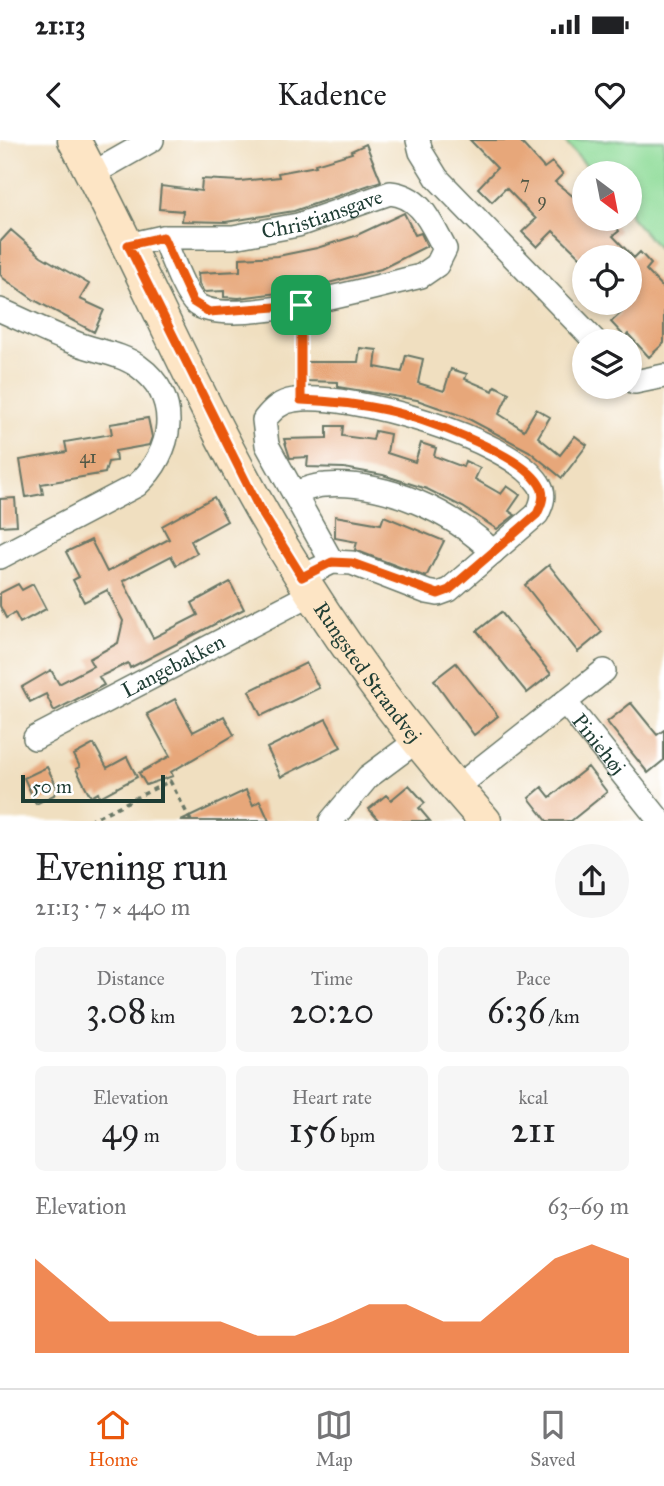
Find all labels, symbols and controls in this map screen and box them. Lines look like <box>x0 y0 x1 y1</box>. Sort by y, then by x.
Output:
text: 21:13 <box>35 9 85 41</box>
text: Kadence <box>277 75 387 114</box>
icon: back <box>35 76 73 114</box>
icon: heart <box>591 76 629 114</box>
north arrow <box>572 161 642 231</box>
map controls <box>572 161 642 399</box>
house number: 7 <box>520 172 530 194</box>
street label: Christiansgave <box>259 183 386 244</box>
house number: 9 <box>537 189 547 211</box>
button: locate <box>572 245 642 315</box>
pin <box>271 275 331 335</box>
icon: arrive <box>282 286 320 324</box>
button: layers <box>572 329 642 399</box>
house number: 41 <box>79 446 97 468</box>
street label: Rungsted Strandvej <box>308 597 427 748</box>
street label: Langebakken <box>117 628 229 703</box>
street label: Piniehøj <box>566 708 631 780</box>
scale bar <box>21 772 164 804</box>
text: 50 m <box>32 775 72 798</box>
text: Evening run <box>35 844 228 890</box>
button: share <box>555 844 629 918</box>
text: 21:13 · 7 × 440 m <box>35 893 190 921</box>
text: Distance <box>97 967 165 990</box>
text: Time <box>311 967 353 990</box>
text: Pace <box>516 967 551 990</box>
text: 3.08 <box>86 990 146 1033</box>
text: 20:20 <box>290 990 374 1033</box>
text: 6:36 <box>487 990 546 1033</box>
text: km <box>146 1005 175 1028</box>
text: /km <box>546 1005 580 1028</box>
text: Elevation <box>93 1086 168 1109</box>
text: Heart rate <box>292 1086 372 1109</box>
text: kcal <box>518 1086 548 1109</box>
text: 49 <box>101 1109 140 1152</box>
text: 156 <box>289 1109 337 1152</box>
text: 211 <box>511 1109 556 1152</box>
text: m <box>140 1124 160 1147</box>
text: bpm <box>337 1124 375 1147</box>
text: Elevation <box>35 1192 126 1220</box>
text: 63–69 m <box>548 1192 629 1220</box>
tab: Home <box>89 1406 138 1471</box>
tab: Map <box>315 1406 353 1471</box>
tab: Saved <box>530 1406 575 1471</box>

